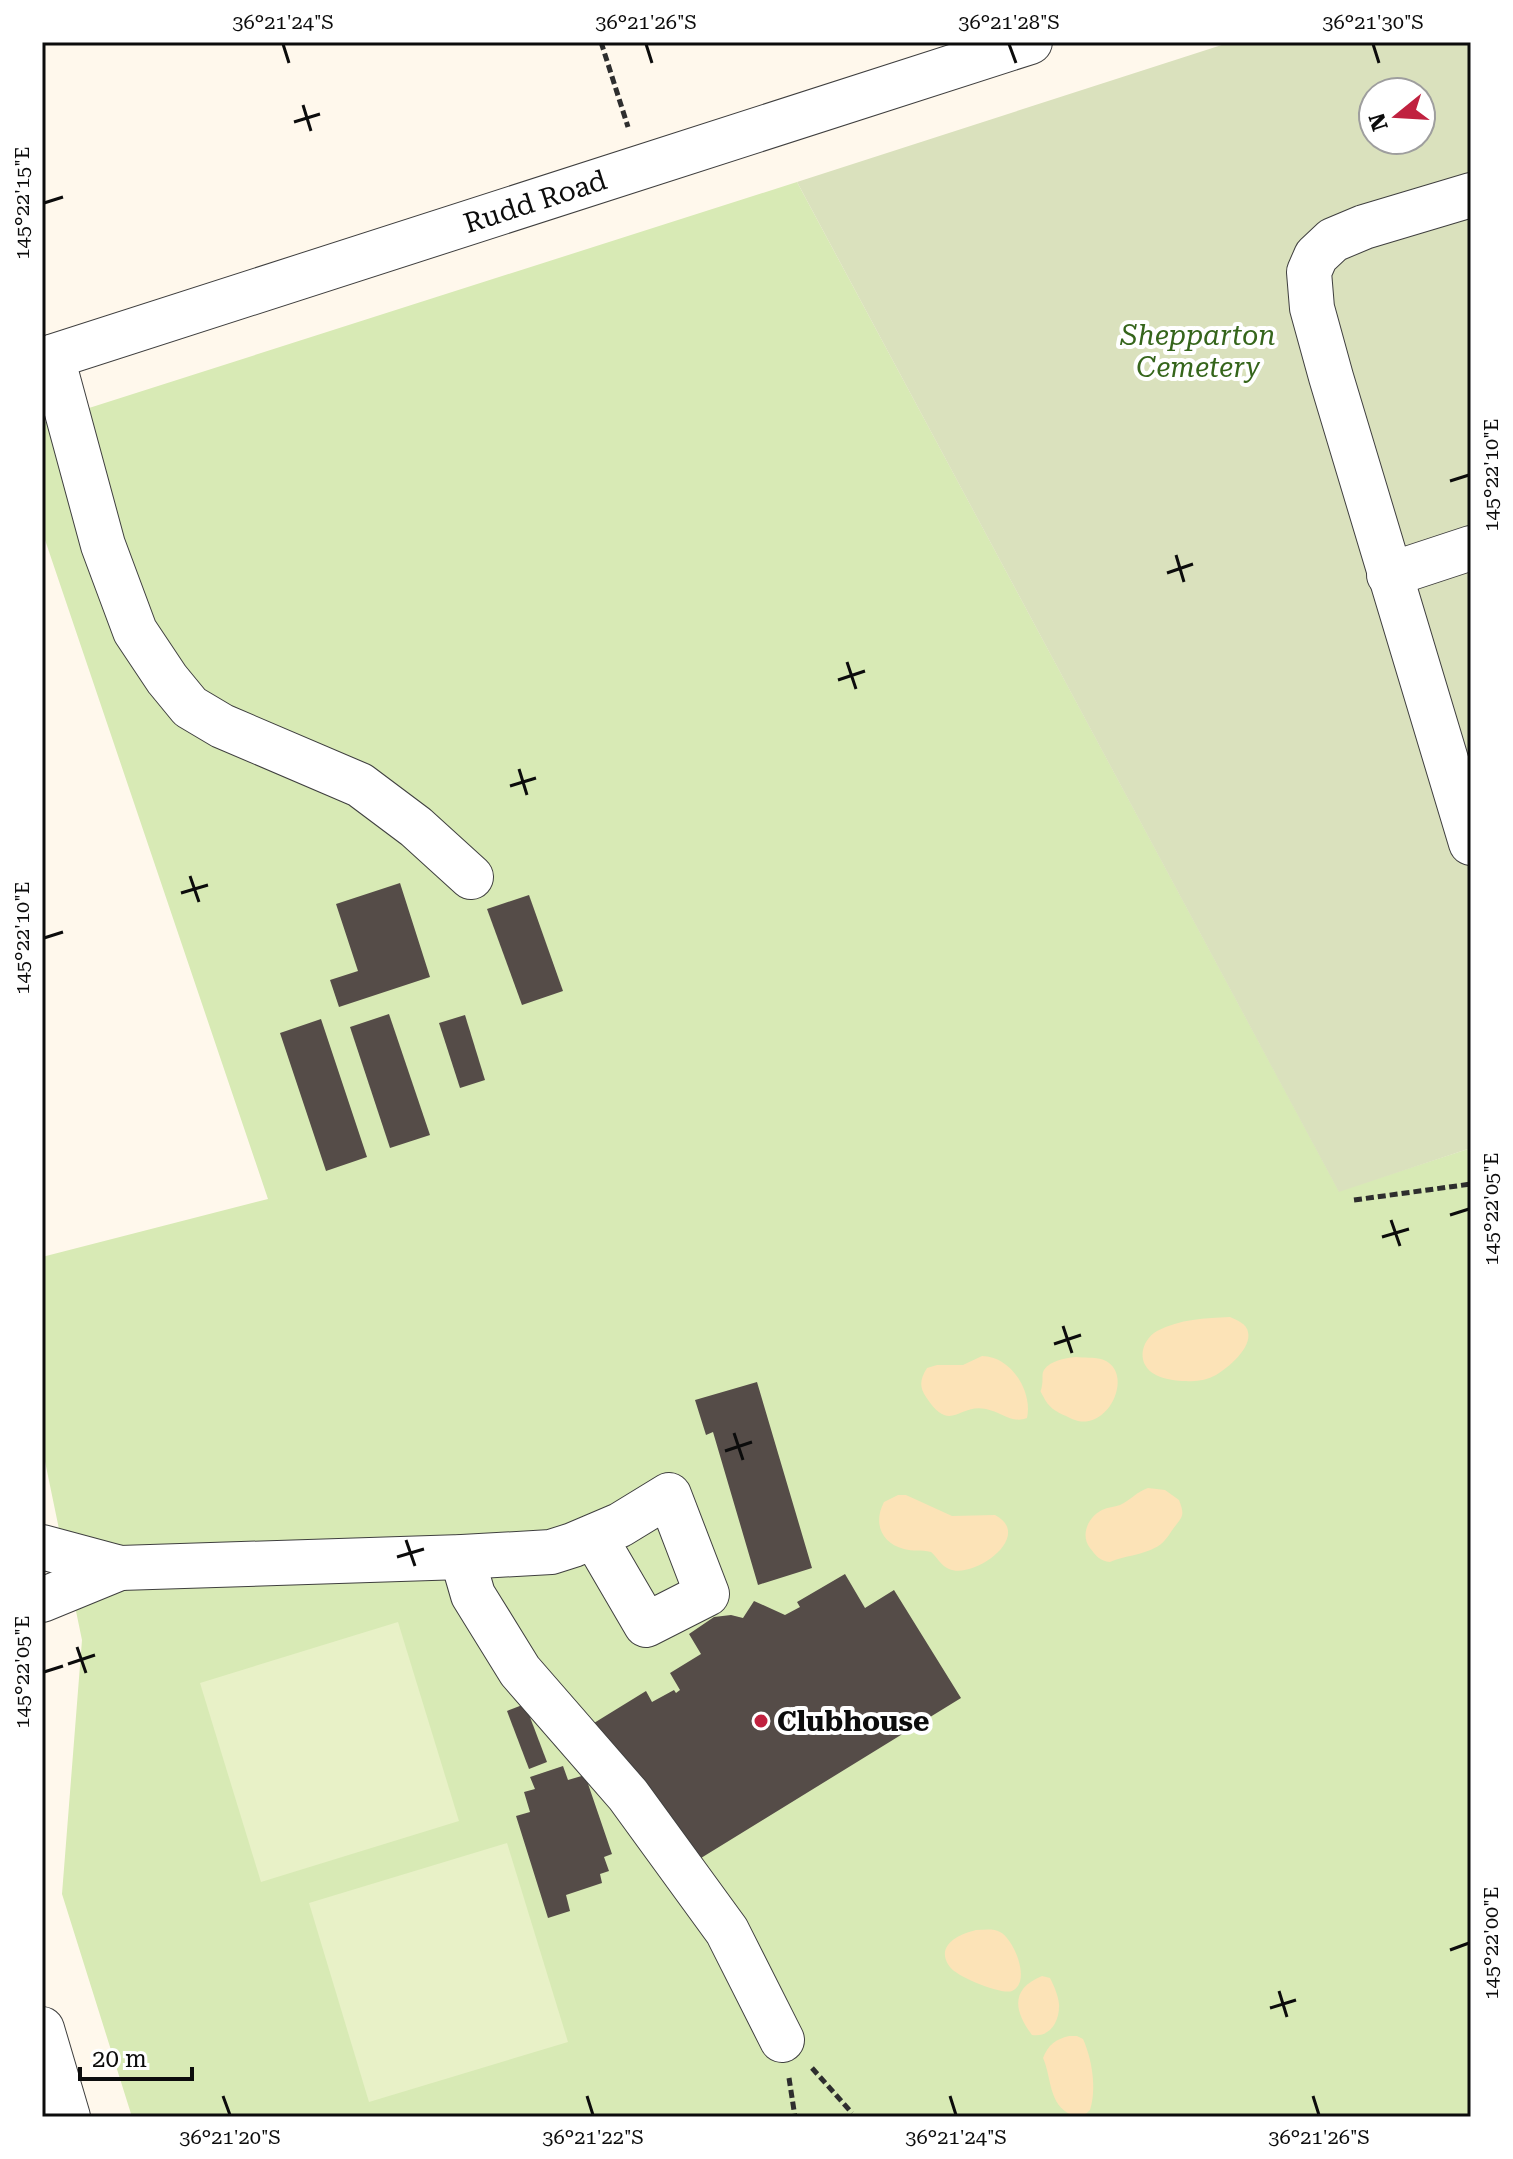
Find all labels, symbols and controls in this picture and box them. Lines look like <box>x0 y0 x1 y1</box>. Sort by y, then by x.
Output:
text: 36°21'24"S <box>232 10 334 34</box>
text: 36°21'26"S <box>595 10 697 34</box>
text: 36°21'28"S <box>958 10 1060 34</box>
text: 36°21'30"S <box>1322 10 1424 34</box>
north arrow <box>1357 76 1437 156</box>
text: N <box>1364 110 1393 134</box>
text: 145°22'15"E <box>10 146 34 260</box>
street label: Rudd Road <box>460 163 611 240</box>
park label: Shepparton Cemetery <box>1119 319 1276 384</box>
text: 145°22'10"E <box>1479 418 1503 532</box>
text: 145°22'10"E <box>10 881 34 995</box>
text: 145°22'05"E <box>1479 1152 1503 1266</box>
text: 145°22'05"E <box>10 1615 34 1729</box>
place label: Clubhouse <box>777 1705 929 1738</box>
marker: Clubhouse <box>752 1712 770 1730</box>
text: 145°22'00"E <box>1479 1886 1503 2000</box>
scale bar <box>80 2031 192 2081</box>
text: 20 m <box>92 2045 147 2073</box>
text: 36°21'20"S <box>179 2125 281 2149</box>
text: 36°21'22"S <box>542 2125 644 2149</box>
text: 36°21'24"S <box>905 2125 1007 2149</box>
text: 36°21'26"S <box>1268 2125 1370 2149</box>

